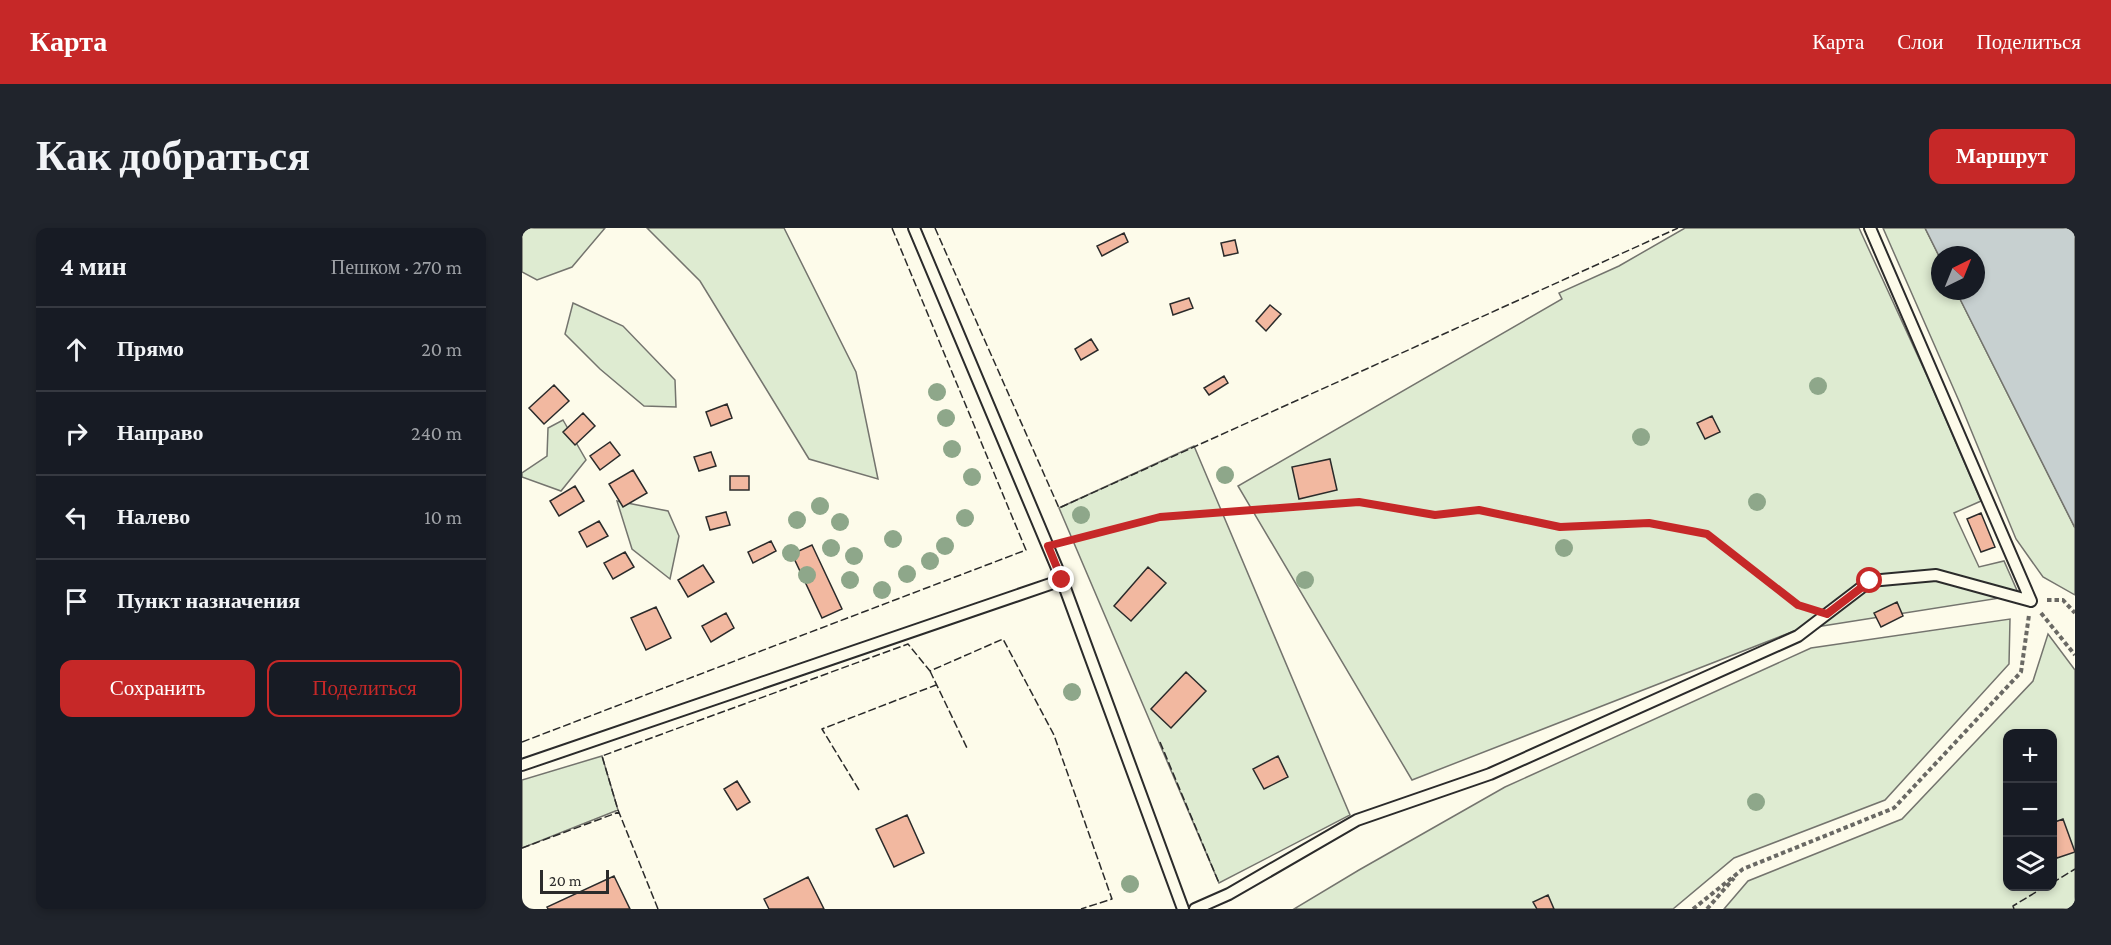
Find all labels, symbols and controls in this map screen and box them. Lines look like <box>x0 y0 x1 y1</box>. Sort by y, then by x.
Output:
text: Карта <box>30 26 107 57</box>
text: Карта <box>1812 30 1864 54</box>
text: Слои <box>1897 30 1943 54</box>
text: Поделиться <box>1976 30 2081 54</box>
button: Маршрут <box>1929 129 2075 184</box>
text: Как добраться <box>36 132 310 179</box>
north arrow <box>1931 246 1985 300</box>
text: 4 мин <box>60 252 127 281</box>
text: Пешком · 270 m <box>331 256 462 278</box>
icon: ahead <box>60 333 93 366</box>
text: Прямо <box>117 336 184 361</box>
text: 20 m <box>421 338 462 360</box>
icon: right <box>60 417 93 450</box>
text: Направо <box>117 420 203 445</box>
text: 240 m <box>411 422 462 444</box>
icon: left <box>60 501 93 534</box>
text: Налево <box>117 504 190 529</box>
text: 10 m <box>424 506 462 528</box>
route end <box>1048 566 1074 592</box>
route start <box>1856 567 1882 593</box>
icon: arrive <box>60 585 93 618</box>
text: Пункт назначения <box>117 588 300 613</box>
button: Сохранить <box>60 660 255 717</box>
button: Поделиться <box>267 660 462 717</box>
map controls <box>2003 729 2057 891</box>
button: + <box>2003 729 2057 783</box>
button: − <box>2003 783 2057 837</box>
button: layers <box>2003 837 2057 891</box>
scale bar <box>540 867 609 894</box>
text: 20 m <box>549 872 582 889</box>

